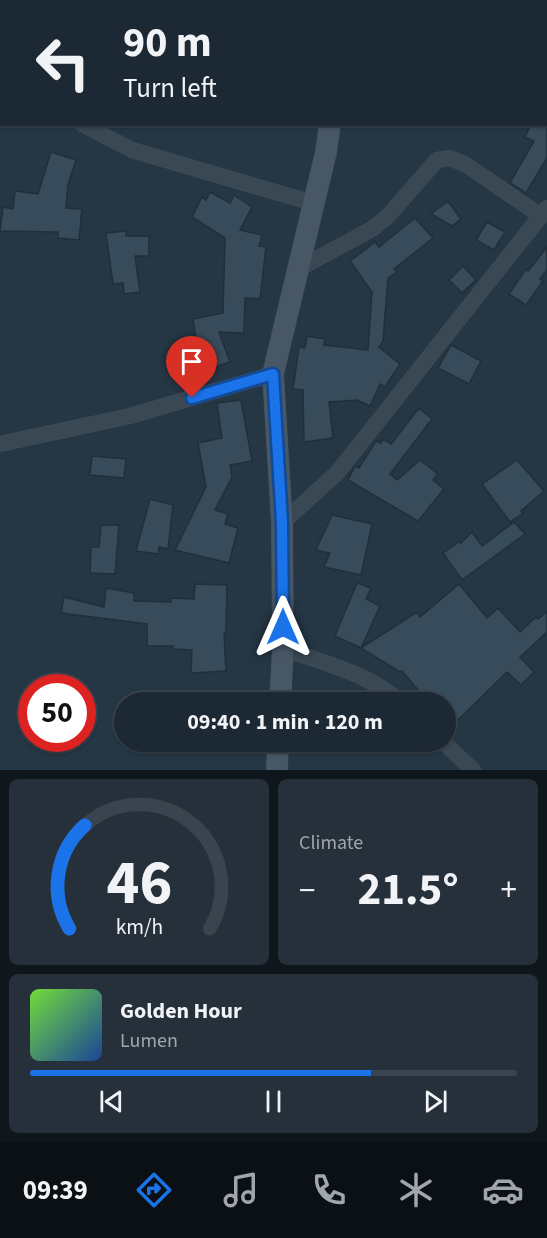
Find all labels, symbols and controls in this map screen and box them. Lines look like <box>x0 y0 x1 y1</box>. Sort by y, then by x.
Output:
text: 90 m <box>123 13 212 73</box>
icon: left <box>24 24 102 102</box>
text: Turn left <box>123 69 217 108</box>
pin <box>166 336 217 398</box>
icon: arrive <box>175 345 208 378</box>
position arrow <box>251 595 315 659</box>
speed limit sign: 50 <box>18 674 96 752</box>
text: 09:40 · 1 min · 120 m <box>187 706 383 738</box>
text: Climate <box>299 829 363 857</box>
text: 46 <box>106 839 172 928</box>
text: 21.5° <box>357 858 459 922</box>
text: − <box>299 867 315 914</box>
text: + <box>501 867 517 914</box>
text: km/h <box>115 912 163 943</box>
text: Golden Hour <box>120 995 242 1027</box>
text: Lumen <box>120 1027 178 1055</box>
icon: previous <box>95 1085 128 1118</box>
icon: pause <box>257 1085 290 1118</box>
icon: next <box>419 1085 452 1118</box>
icon: directions <box>133 1169 175 1211</box>
icon: music <box>220 1169 262 1211</box>
icon: phone <box>308 1169 350 1211</box>
icon: climate <box>395 1169 437 1211</box>
icon: car <box>482 1169 524 1211</box>
text: 09:39 <box>23 1171 88 1210</box>

